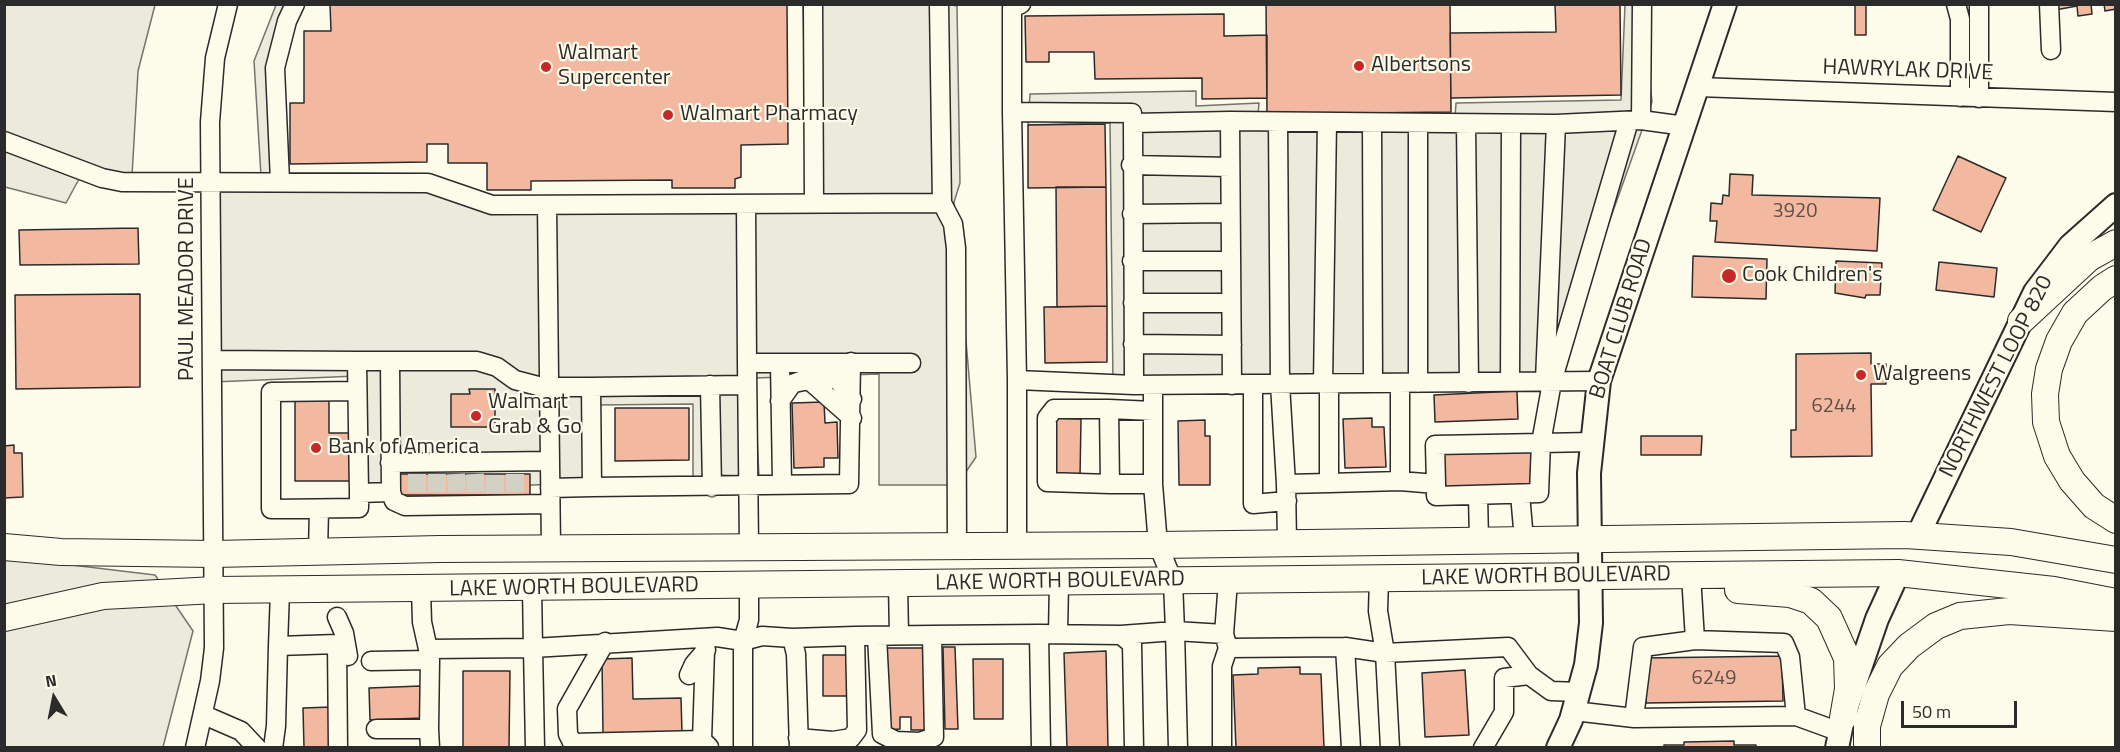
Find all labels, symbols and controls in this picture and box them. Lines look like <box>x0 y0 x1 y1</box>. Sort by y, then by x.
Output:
place label: Walmart Supercenter <box>558 41 670 92</box>
place label: Albertsons <box>1371 53 1471 79</box>
street label: HAWRYLAK DRIVE <box>1822 55 1994 87</box>
marker: Albertsons <box>1352 59 1366 73</box>
marker: Walmart Supercenter <box>539 60 553 74</box>
place label: Walmart Pharmacy <box>680 102 858 128</box>
marker: Walmart Pharmacy <box>661 108 675 122</box>
street label: PAUL MEADOR DRIVE <box>175 177 201 381</box>
house number: 3920 <box>1773 200 1817 224</box>
street label: BOAT CLUB ROAD <box>1585 236 1659 402</box>
place label: Cook Children's <box>1742 263 1882 289</box>
marker: Cook Children's <box>1720 267 1738 285</box>
street label: NORTHWEST LOOP 820 <box>1935 272 2059 482</box>
place label: Walgreens <box>1873 362 1971 388</box>
marker: Walgreens <box>1854 368 1868 382</box>
place label: Walmart Grab & Go <box>488 390 582 442</box>
house number: 6244 <box>1812 395 1856 419</box>
marker: Walmart Grab & Go <box>469 409 483 423</box>
place label: Bank of America <box>328 435 479 461</box>
marker: Bank of America <box>309 441 323 455</box>
street label: LAKE WORTH BOULEVARD <box>1421 562 1671 592</box>
street label: LAKE WORTH BOULEVARD <box>935 567 1185 597</box>
street label: LAKE WORTH BOULEVARD <box>449 573 699 603</box>
text: N <box>43 667 58 693</box>
house number: 6249 <box>1692 667 1736 691</box>
north arrow <box>24 668 84 728</box>
scale bar <box>1904 689 2020 727</box>
text: 50 m <box>1912 698 1951 725</box>

